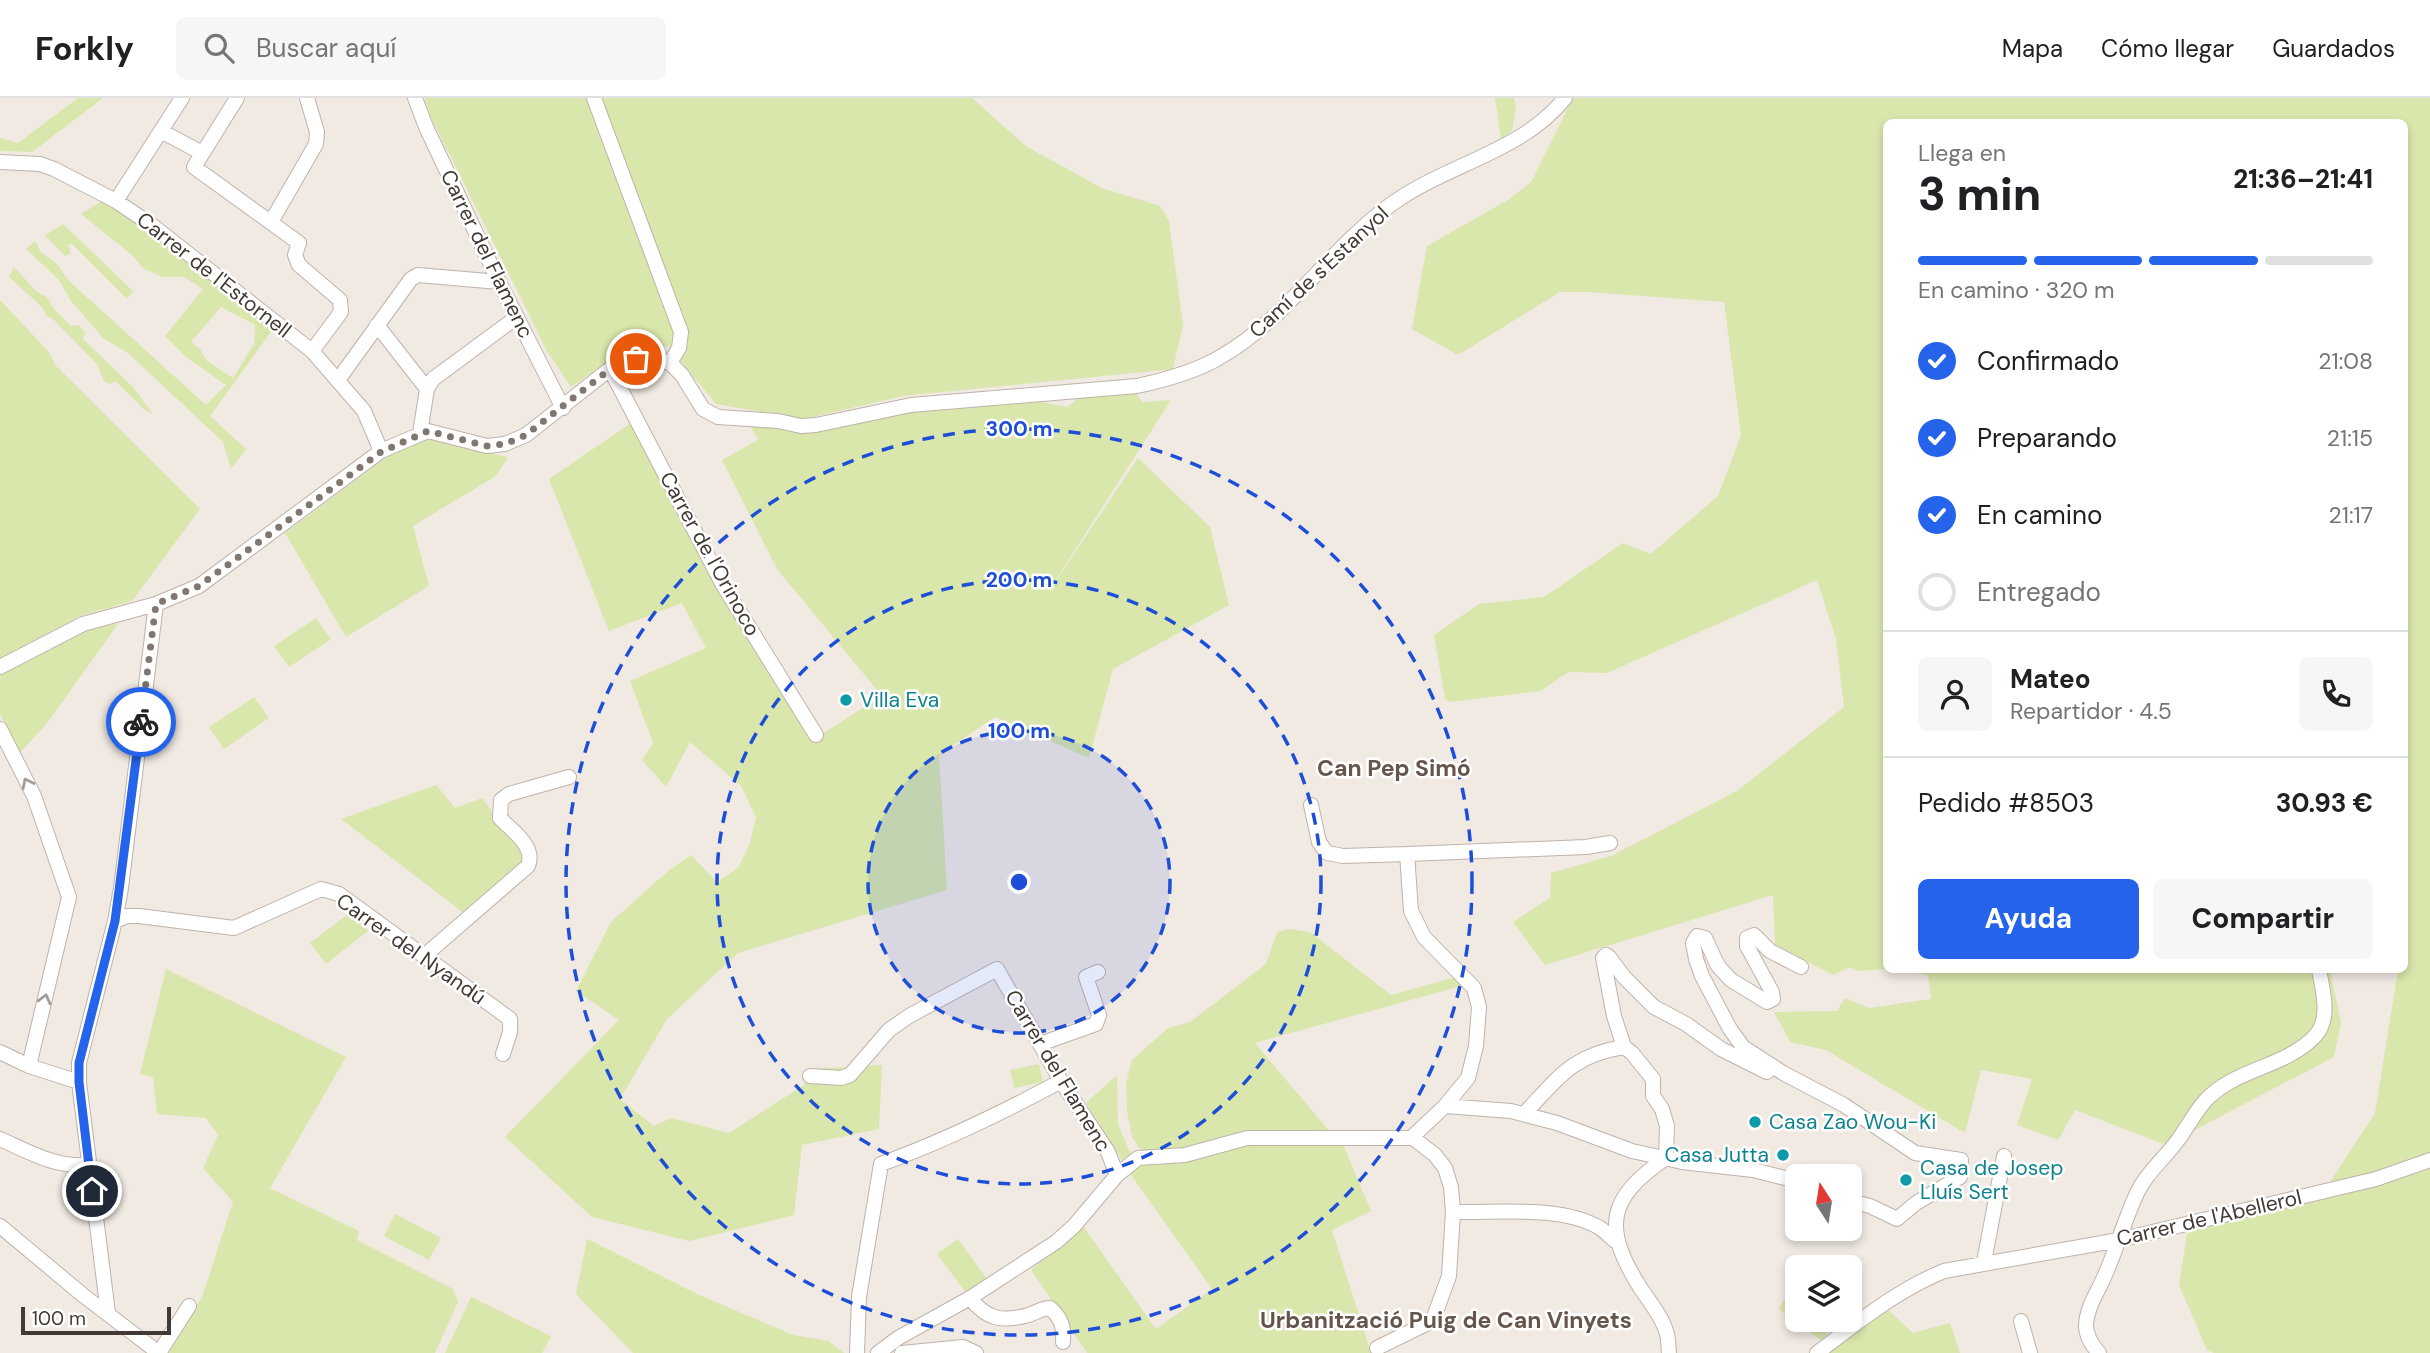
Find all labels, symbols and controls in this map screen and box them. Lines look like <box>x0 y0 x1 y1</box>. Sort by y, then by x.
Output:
search box <box>176 17 666 80</box>
text: Forkly <box>35 27 134 70</box>
icon: search <box>200 29 238 67</box>
text: Buscar aquí <box>256 31 396 65</box>
text: Mapa <box>2002 33 2063 64</box>
text: Cómo llegar <box>2101 33 2234 64</box>
text: Guardados <box>2272 33 2395 64</box>
text: Llega en <box>1918 138 2006 168</box>
text: 21:36–21:41 <box>2233 162 2373 196</box>
text: 3 min <box>1918 164 2041 224</box>
street label: Carrer del Flamenc <box>434 165 540 343</box>
street label: Camí de s'Estanyol <box>1243 200 1395 344</box>
street label: Carrer de l'Estornell <box>131 206 297 344</box>
text: En camino · 320 m <box>1918 275 2115 305</box>
pin <box>606 329 666 389</box>
icon: bag <box>617 340 655 378</box>
icon: check <box>1918 342 1956 380</box>
text: Confirmado <box>1977 344 2119 378</box>
text: 21:08 <box>2318 346 2373 376</box>
text: 300 m <box>986 415 1052 443</box>
icon: check <box>1918 419 1956 457</box>
text: Preparando <box>1977 421 2117 455</box>
text: 21:15 <box>2327 423 2373 453</box>
street label: Carrer de l'Orinoco <box>653 467 767 641</box>
icon: check <box>1918 496 1956 534</box>
text: En camino <box>1977 498 2102 532</box>
text: 21:17 <box>2328 500 2373 530</box>
text: 200 m <box>986 566 1052 594</box>
text: Entregado <box>1977 575 2101 609</box>
button: person <box>1918 657 1992 731</box>
button: phone <box>2299 657 2373 731</box>
text: Mateo <box>2010 662 2091 696</box>
place label: Villa Eva <box>860 686 939 714</box>
courier <box>106 687 176 757</box>
marker: Villa Eva <box>838 692 854 708</box>
text: Repartidor · 4.5 <box>2010 696 2172 726</box>
icon: bike <box>122 703 160 741</box>
text: 100 m <box>988 717 1050 745</box>
district label: Can Pep Simó <box>1317 753 1471 783</box>
one-way arrow <box>21 778 35 790</box>
text: Pedido #8503 <box>1918 786 2094 820</box>
text: 30.93 € <box>2276 786 2373 820</box>
centre of rings <box>1007 870 1031 894</box>
button: Ayuda <box>1918 879 2139 959</box>
button: Compartir <box>2153 879 2373 959</box>
street label: Carrer del Nyandú <box>331 887 491 1011</box>
street label: Carrer del Flamenc <box>999 985 1117 1157</box>
one-way arrow <box>37 993 51 1005</box>
place label: Casa Zao Wou-Ki <box>1769 1108 1936 1136</box>
marker: Casa Zao Wou-Ki <box>1747 1114 1763 1130</box>
place label: Casa Jutta <box>1665 1141 1769 1169</box>
marker: Casa Jutta <box>1775 1147 1791 1163</box>
place label: Casa de Josep Lluís Sert <box>1920 1154 2063 1206</box>
pin <box>62 1161 122 1221</box>
north arrow <box>1785 1164 1862 1241</box>
map controls <box>1785 1164 1862 1332</box>
icon: home <box>73 1172 111 1210</box>
marker: Casa de Josep Lluís Sert <box>1898 1172 1914 1188</box>
street label: Carrer de l'Abellerol <box>2114 1183 2304 1253</box>
button: layers <box>1785 1255 1862 1332</box>
scale bar <box>21 1304 172 1336</box>
district label: Urbanització Puig de Can Vinyets <box>1260 1305 1632 1335</box>
text: 100 m <box>32 1306 86 1331</box>

